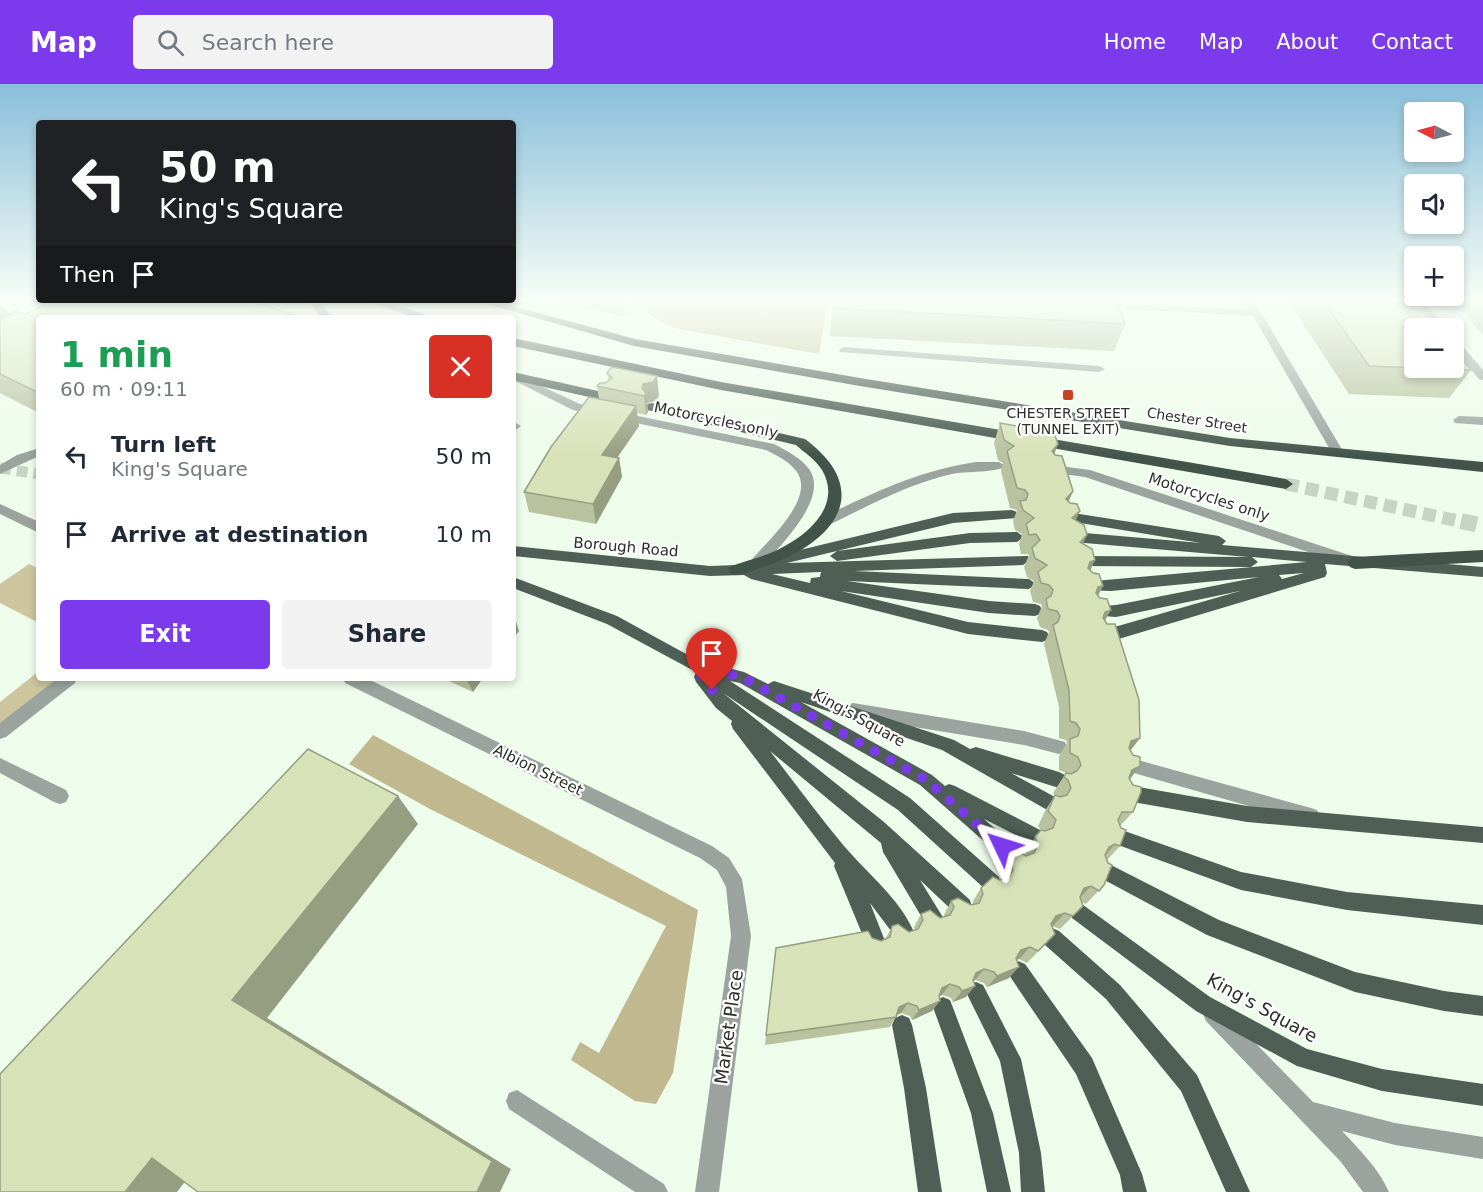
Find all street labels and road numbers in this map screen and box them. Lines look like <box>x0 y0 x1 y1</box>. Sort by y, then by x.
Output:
street label: Motorcycles only <box>652 398 780 442</box>
street label: Chester Street <box>1146 404 1249 436</box>
street label: Motorcycles only <box>1146 469 1272 525</box>
street label: Borough Road <box>573 533 679 561</box>
street label: King's Square <box>810 685 908 751</box>
street label: Albion Street <box>490 741 586 799</box>
street label: Market Place <box>710 968 747 1086</box>
street label: King's Square <box>1203 969 1321 1047</box>

